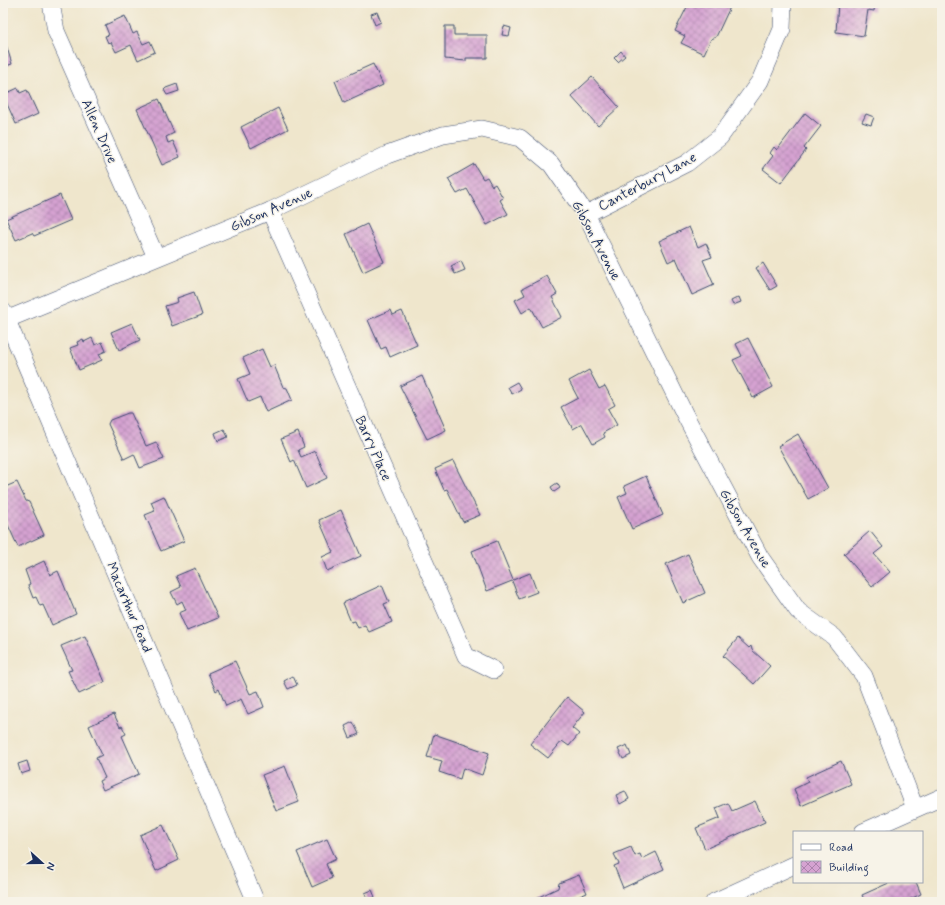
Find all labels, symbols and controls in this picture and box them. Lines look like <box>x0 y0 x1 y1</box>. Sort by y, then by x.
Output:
street label: Allen Drive <box>77 97 121 166</box>
street label: Canterbury Lane <box>595 148 700 215</box>
street label: Gibson Avenue <box>227 184 316 236</box>
street label: Gibson Avenue <box>567 197 625 284</box>
street label: Barry Place <box>351 413 395 484</box>
street label: Gibson Avenue <box>715 486 775 572</box>
street label: Macarthur Road <box>102 559 156 655</box>
legend <box>793 831 923 883</box>
text: Road <box>829 840 853 856</box>
north arrow <box>22 843 62 883</box>
text: N <box>43 860 58 872</box>
text: Building <box>829 860 869 877</box>

